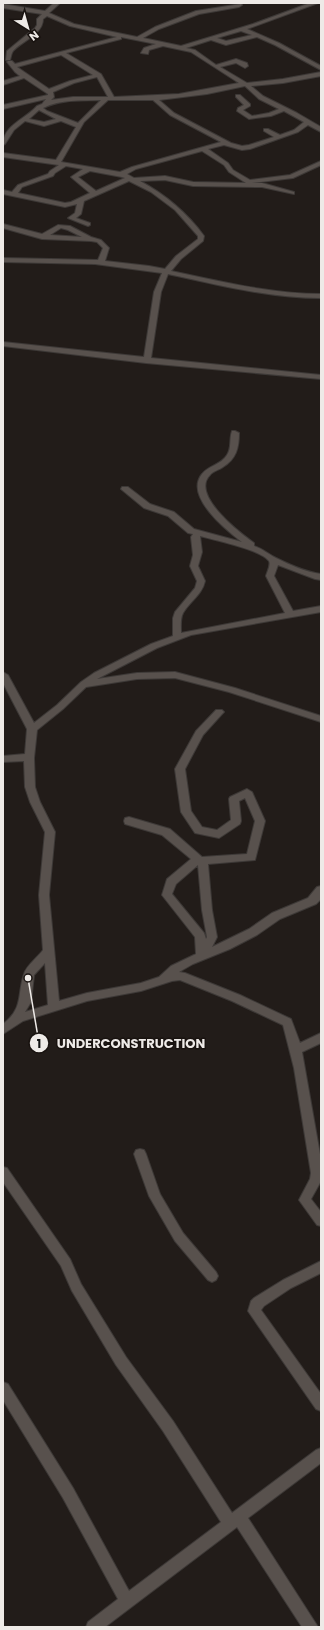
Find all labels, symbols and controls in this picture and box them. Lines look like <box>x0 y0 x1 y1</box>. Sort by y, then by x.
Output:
north arrow <box>8 8 48 48</box>
text: N <box>26 27 42 45</box>
callout: UNDERCONSTRUCTION <box>29 1031 213 1056</box>
text: UNDERCONSTRUCTION <box>57 1034 205 1053</box>
text: 1 <box>37 1035 41 1052</box>

